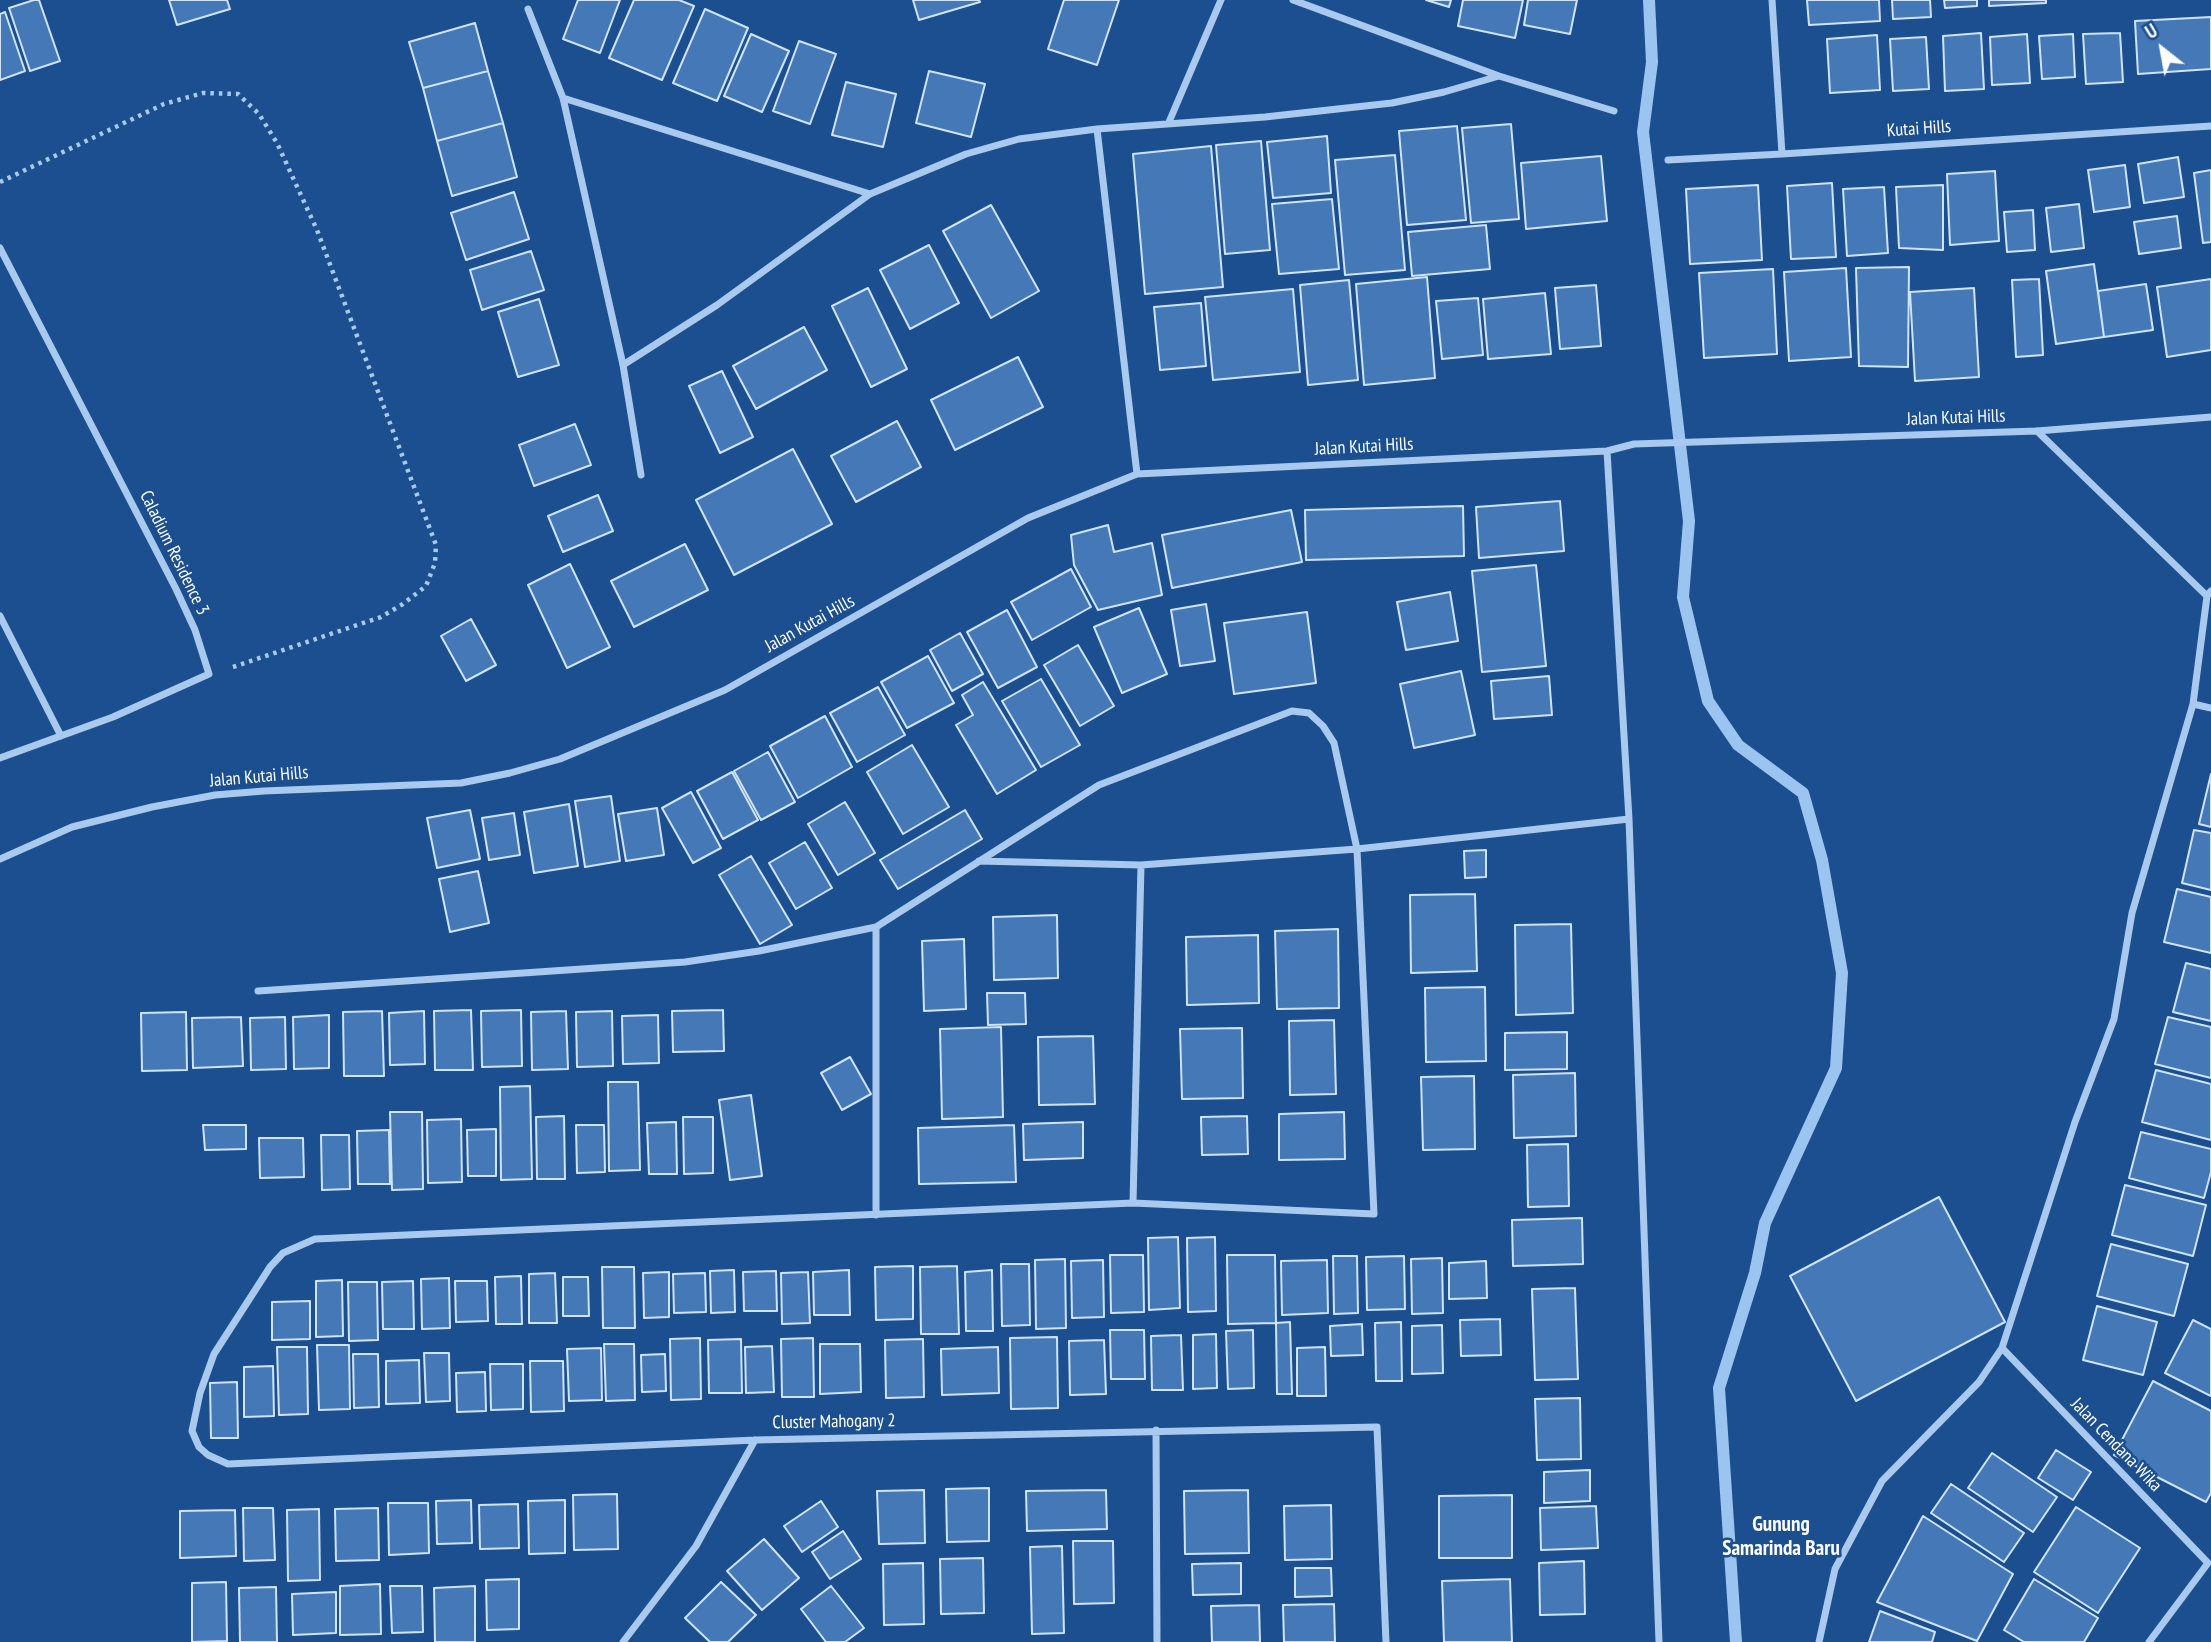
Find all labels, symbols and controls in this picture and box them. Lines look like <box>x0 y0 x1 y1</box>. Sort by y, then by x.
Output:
north arrow <box>2127 14 2197 84</box>
text: U <box>2141 18 2162 44</box>
street label: Kutai Hills <box>1886 116 1952 142</box>
street label: Jalan Kutai Hills <box>1906 405 2006 431</box>
street label: Jalan Kutai Hills <box>1314 434 1414 460</box>
street label: Caladium Residence 3 <box>135 487 213 619</box>
street label: Jalan Kutai Hills <box>762 591 858 657</box>
street label: Jalan Kutai Hills <box>209 762 309 792</box>
street label: Jalan Cendana Wika <box>2066 1394 2166 1496</box>
street label: Cluster Mahogany 2 <box>772 1410 896 1434</box>
district label: Gunung Samarinda Baru <box>1722 1512 1840 1562</box>

